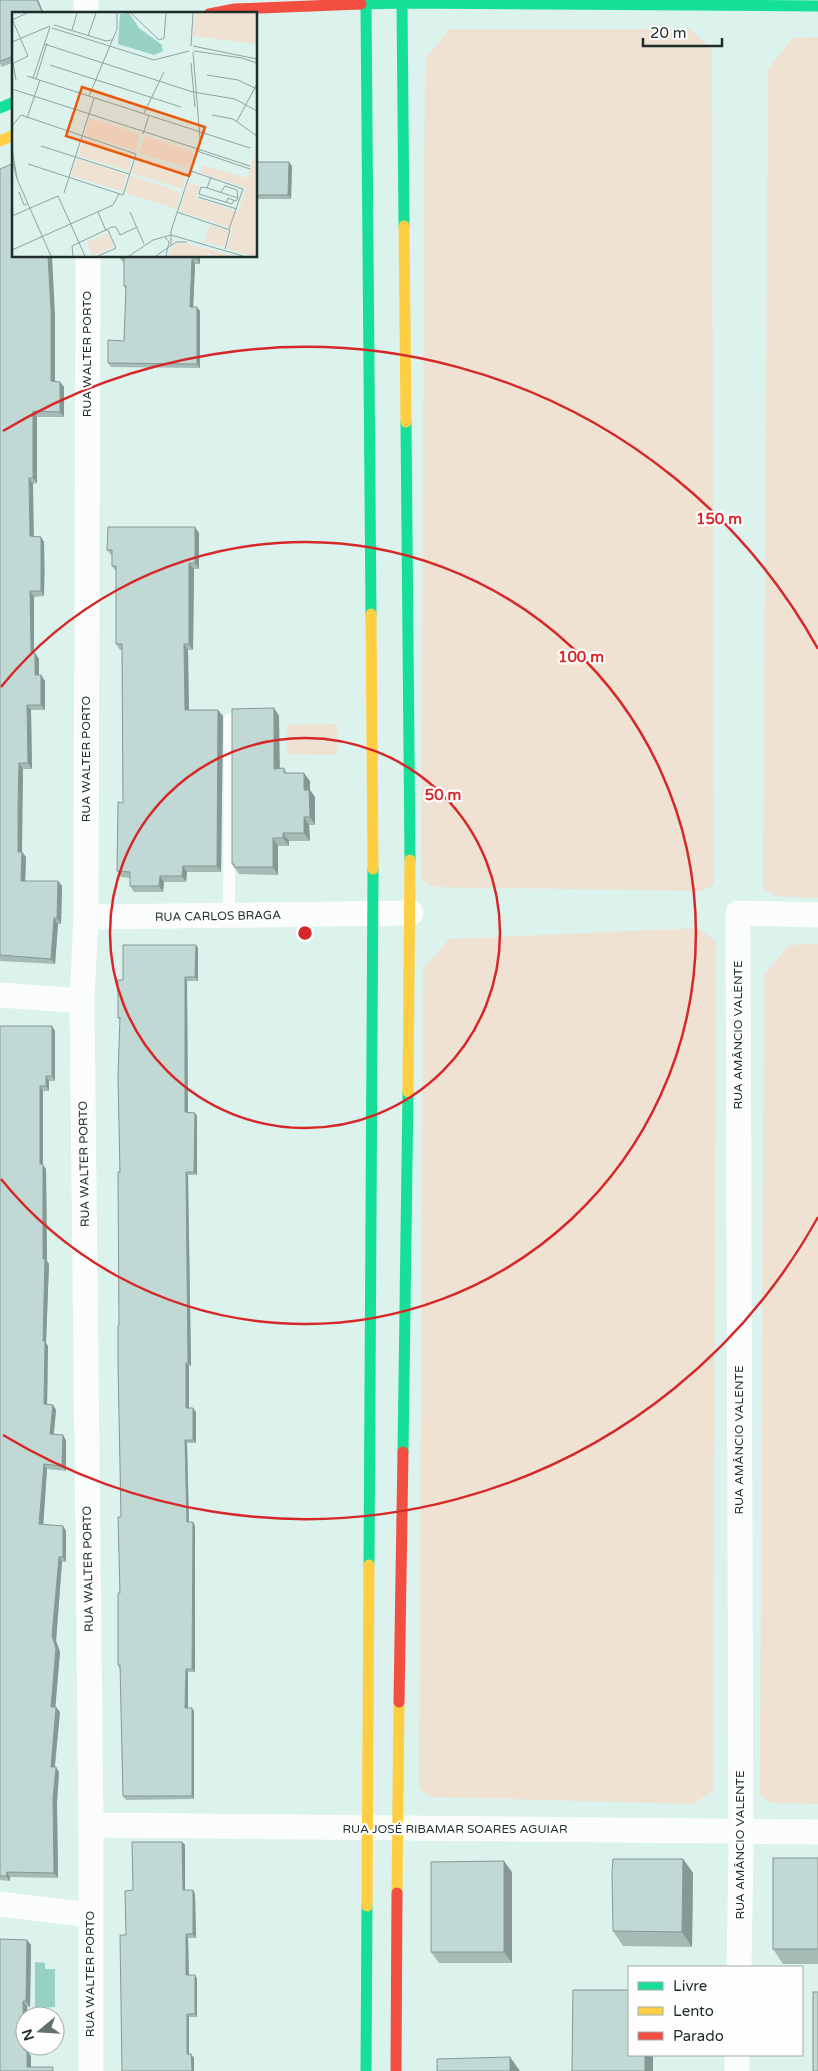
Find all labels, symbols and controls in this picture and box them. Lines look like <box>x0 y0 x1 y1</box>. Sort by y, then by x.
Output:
inset map <box>12 12 258 258</box>
scale bar <box>643 15 722 47</box>
text: 20 m <box>650 24 687 42</box>
street label: RUA WALTER PORTO <box>80 291 94 417</box>
text: 150 m <box>696 510 742 528</box>
text: 100 m <box>558 648 604 666</box>
street label: RUA WALTER PORTO <box>79 696 93 822</box>
text: 50 m <box>425 786 461 804</box>
street label: RUA CARLOS BRAGA <box>155 908 281 924</box>
centre of rings <box>296 924 314 942</box>
street label: RUA AMÂNCIO VALENTE <box>731 960 745 1110</box>
street label: RUA WALTER PORTO <box>76 1100 92 1227</box>
street label: RUA AMÂNCIO VALENTE <box>732 1365 746 1515</box>
street label: RUA WALTER PORTO <box>80 1505 96 1632</box>
street label: RUA AMÂNCIO VALENTE <box>733 1770 747 1920</box>
street label: RUA JOSÉ RIBAMAR SOARES AGUIAR <box>343 1822 567 1836</box>
street label: RUA WALTER PORTO <box>83 1911 97 2037</box>
legend <box>628 1966 803 2056</box>
text: Livre <box>673 1977 707 1995</box>
text: Lento <box>673 2002 714 2020</box>
north arrow <box>15 2006 65 2056</box>
text: N <box>18 2027 38 2043</box>
text: Parado <box>673 2027 724 2045</box>

